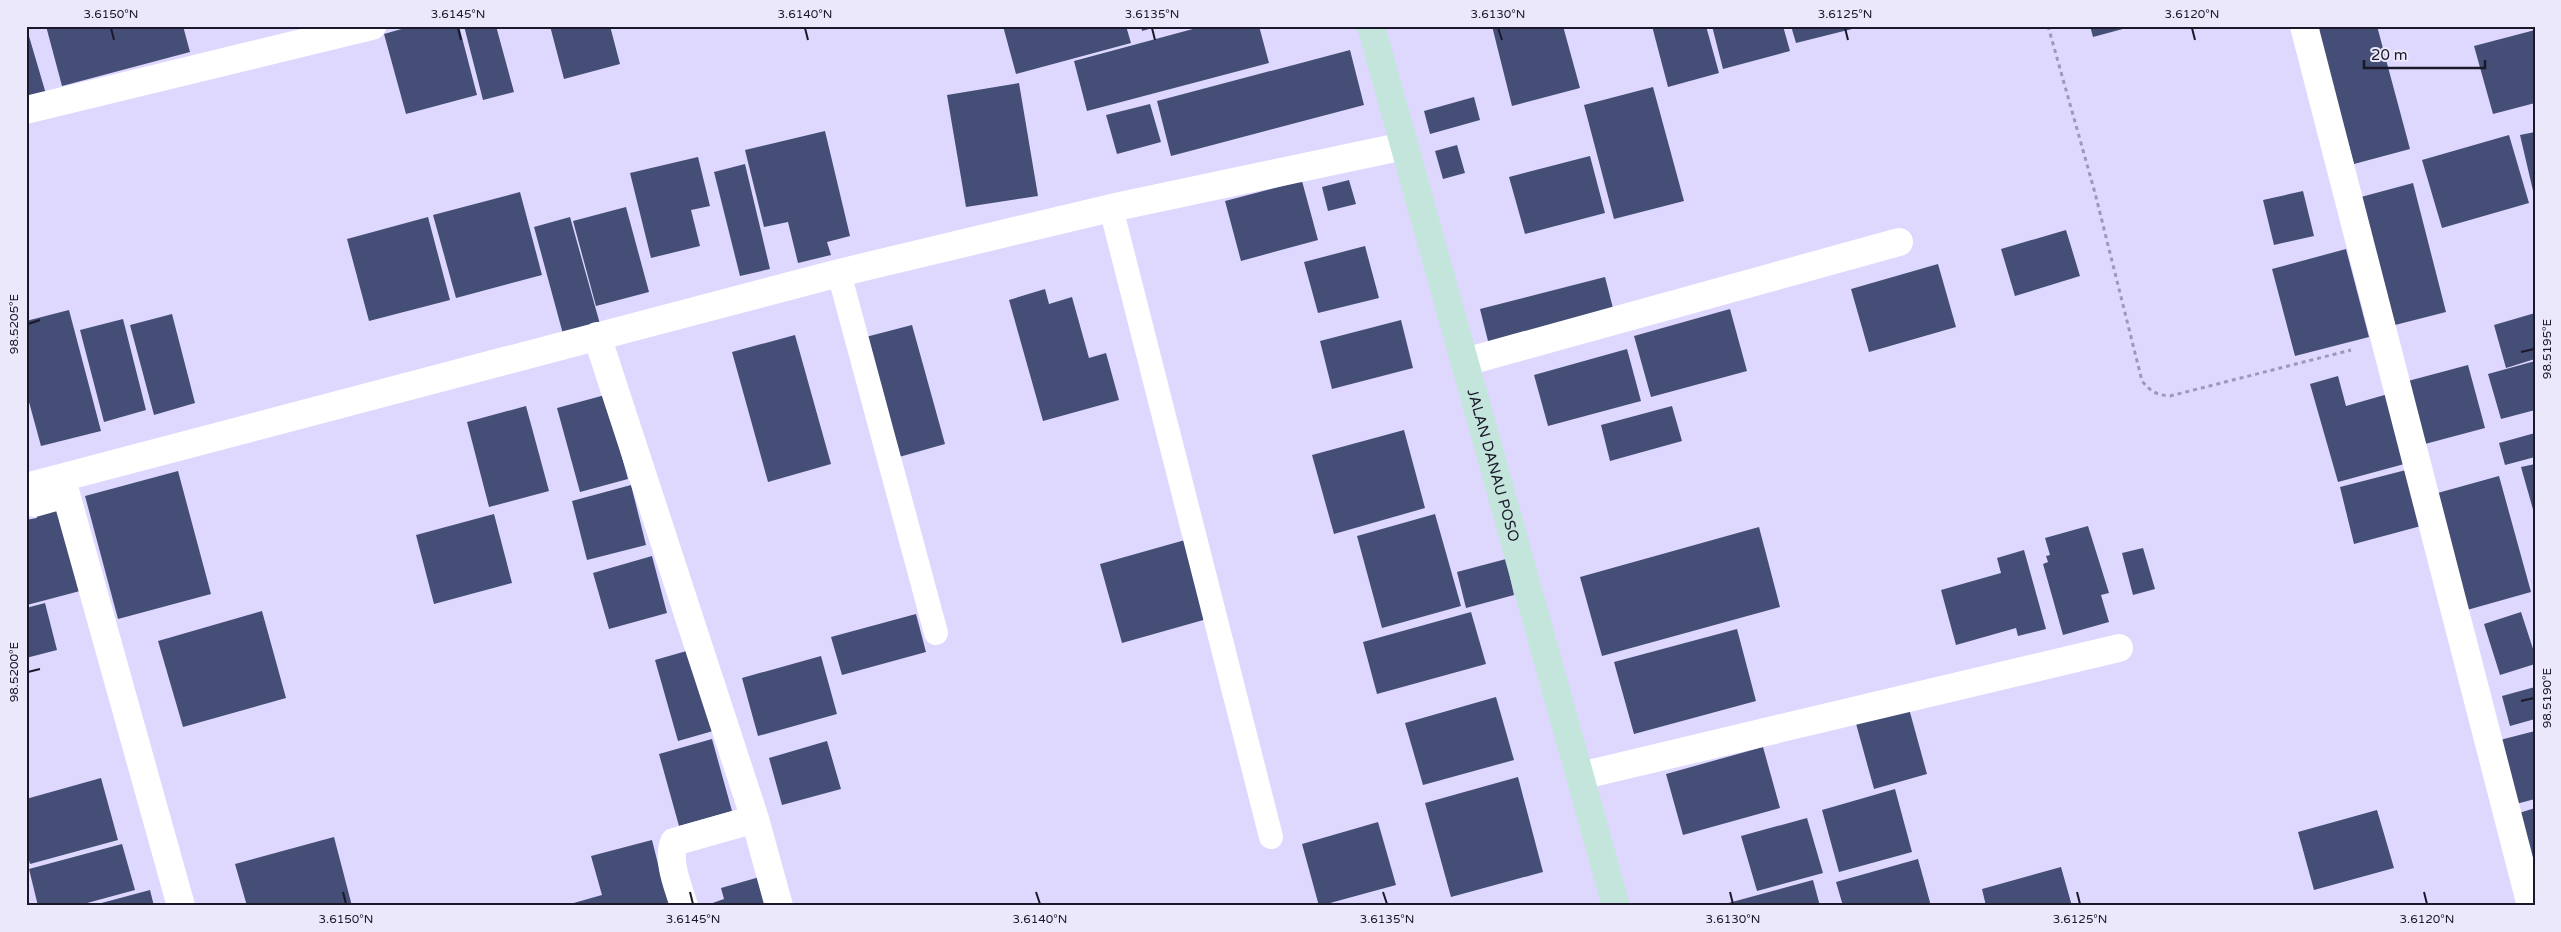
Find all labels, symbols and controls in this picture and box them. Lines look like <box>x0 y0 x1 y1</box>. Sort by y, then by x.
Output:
text: 3.6150°N <box>84 7 138 21</box>
text: 3.6145°N <box>431 7 485 21</box>
text: 3.6140°N <box>778 7 832 21</box>
text: 3.6135°N <box>1125 7 1179 21</box>
text: 3.6130°N <box>1471 7 1525 21</box>
text: 3.6125°N <box>1818 7 1872 21</box>
text: 3.6120°N <box>2165 7 2219 21</box>
scale bar <box>2364 38 2485 70</box>
text: 20 m <box>2371 46 2408 64</box>
text: 98.5205°E <box>7 294 21 354</box>
text: 98.5195°E <box>2540 319 2554 379</box>
street label: JALAN DANAU POSO <box>1463 387 1523 544</box>
text: 98.5200°E <box>7 641 21 702</box>
text: 98.5190°E <box>2540 667 2554 728</box>
text: 3.6150°N <box>319 912 373 926</box>
text: 3.6145°N <box>666 912 720 926</box>
text: 3.6140°N <box>1013 912 1067 926</box>
text: 3.6135°N <box>1360 912 1414 926</box>
text: 3.6130°N <box>1706 912 1760 926</box>
text: 3.6125°N <box>2053 912 2107 926</box>
text: 3.6120°N <box>2400 912 2454 926</box>

